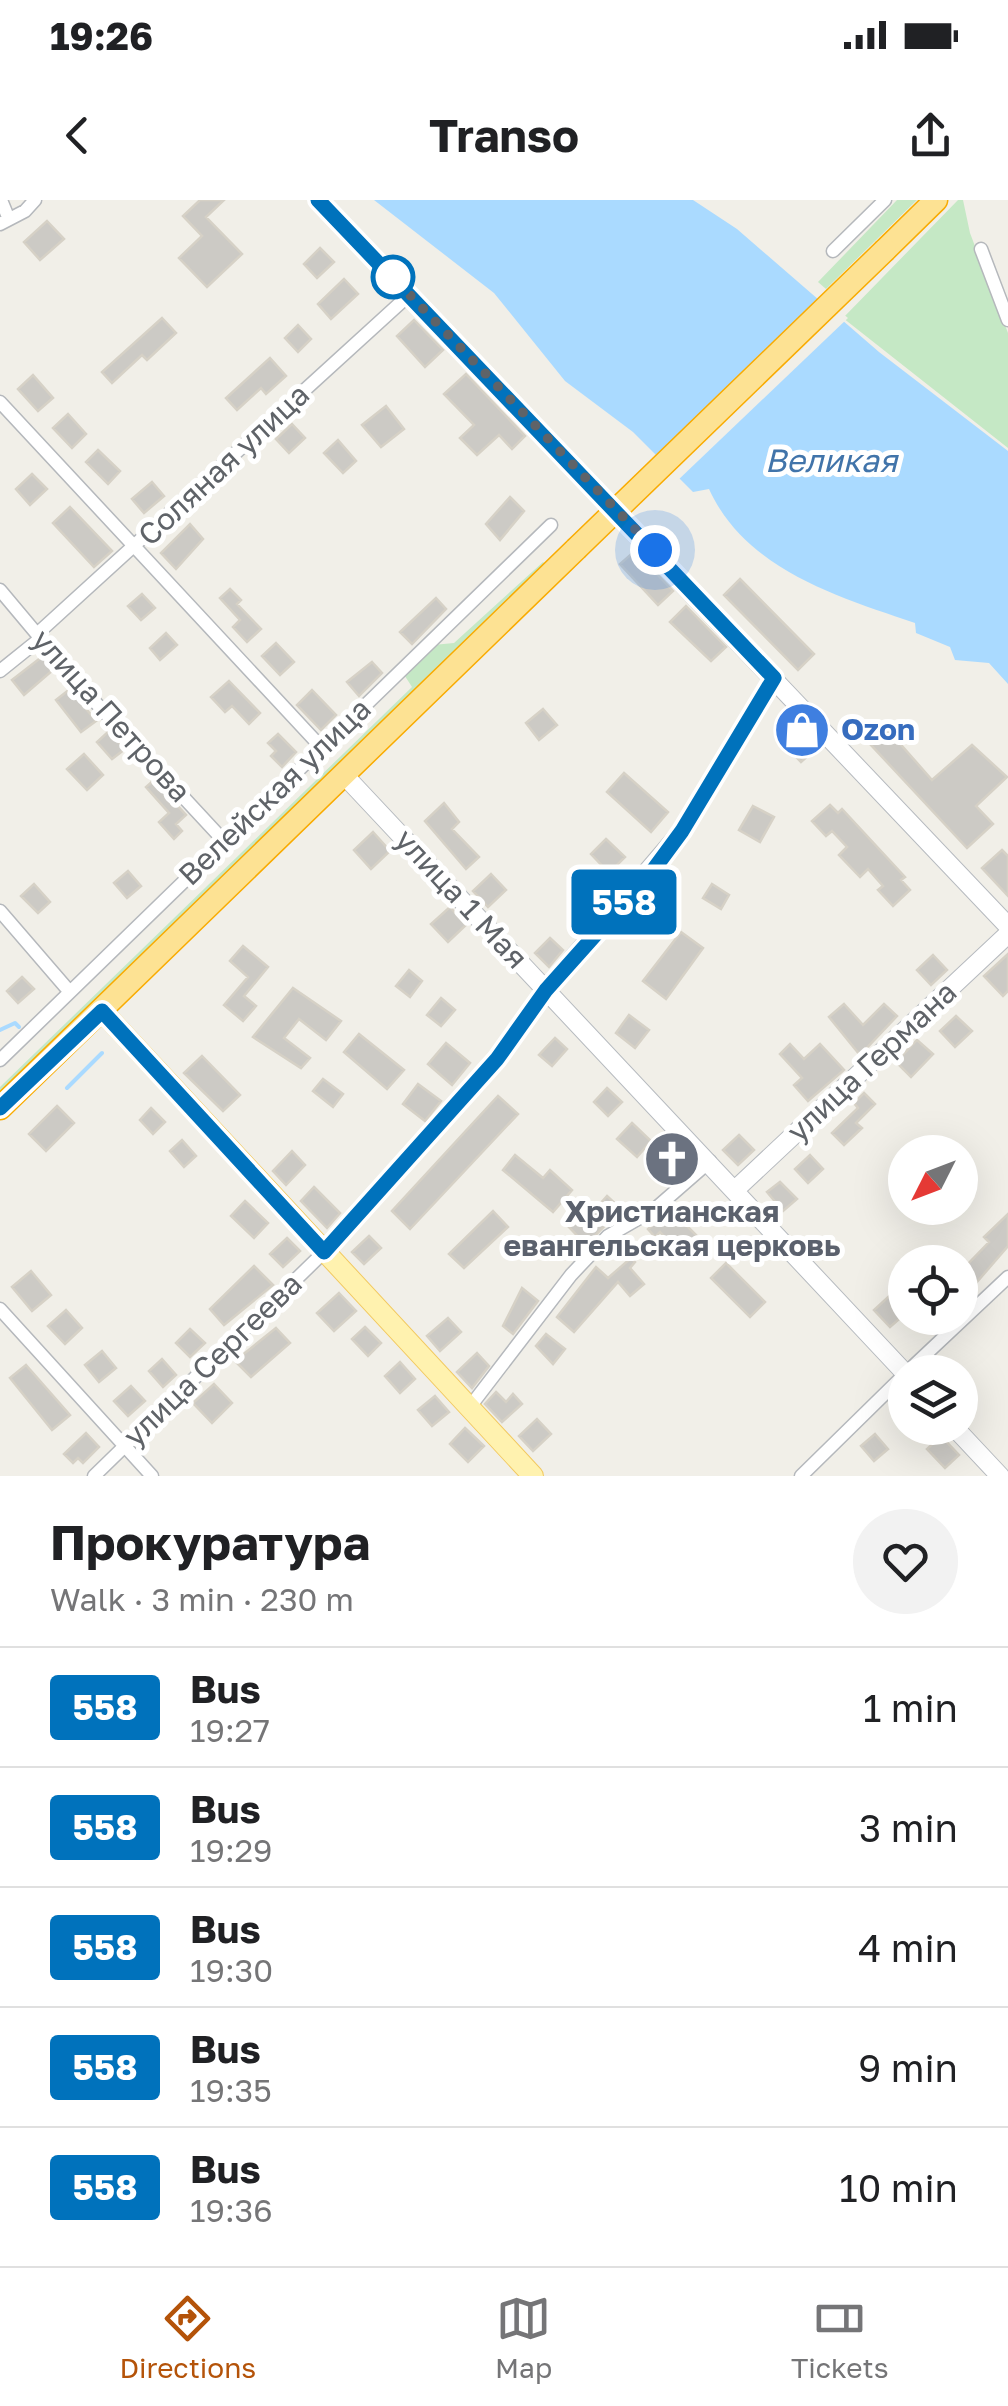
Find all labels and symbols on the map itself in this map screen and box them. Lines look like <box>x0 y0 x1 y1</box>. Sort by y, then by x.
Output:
unlabelled marker <box>372 256 414 298</box>
street label: Соляная улица <box>130 376 316 553</box>
water label: Великая <box>765 441 899 479</box>
your location <box>630 525 680 575</box>
street label: улица Петрова <box>25 622 199 809</box>
street label: Велейская улица <box>171 690 378 892</box>
shop icon: Ozon <box>772 700 832 760</box>
place label: Ozon <box>841 711 915 747</box>
street label: улица 1 Мая <box>388 821 535 975</box>
line badge: 558 <box>566 870 682 934</box>
street label: улица Германа <box>779 974 964 1149</box>
church icon: Христианская евангельская церковь <box>642 1129 702 1189</box>
north arrow <box>888 1135 978 1225</box>
place label: Христианская евангельская церковь <box>504 1193 840 1263</box>
street label: улица Сергеева <box>116 1265 309 1453</box>

